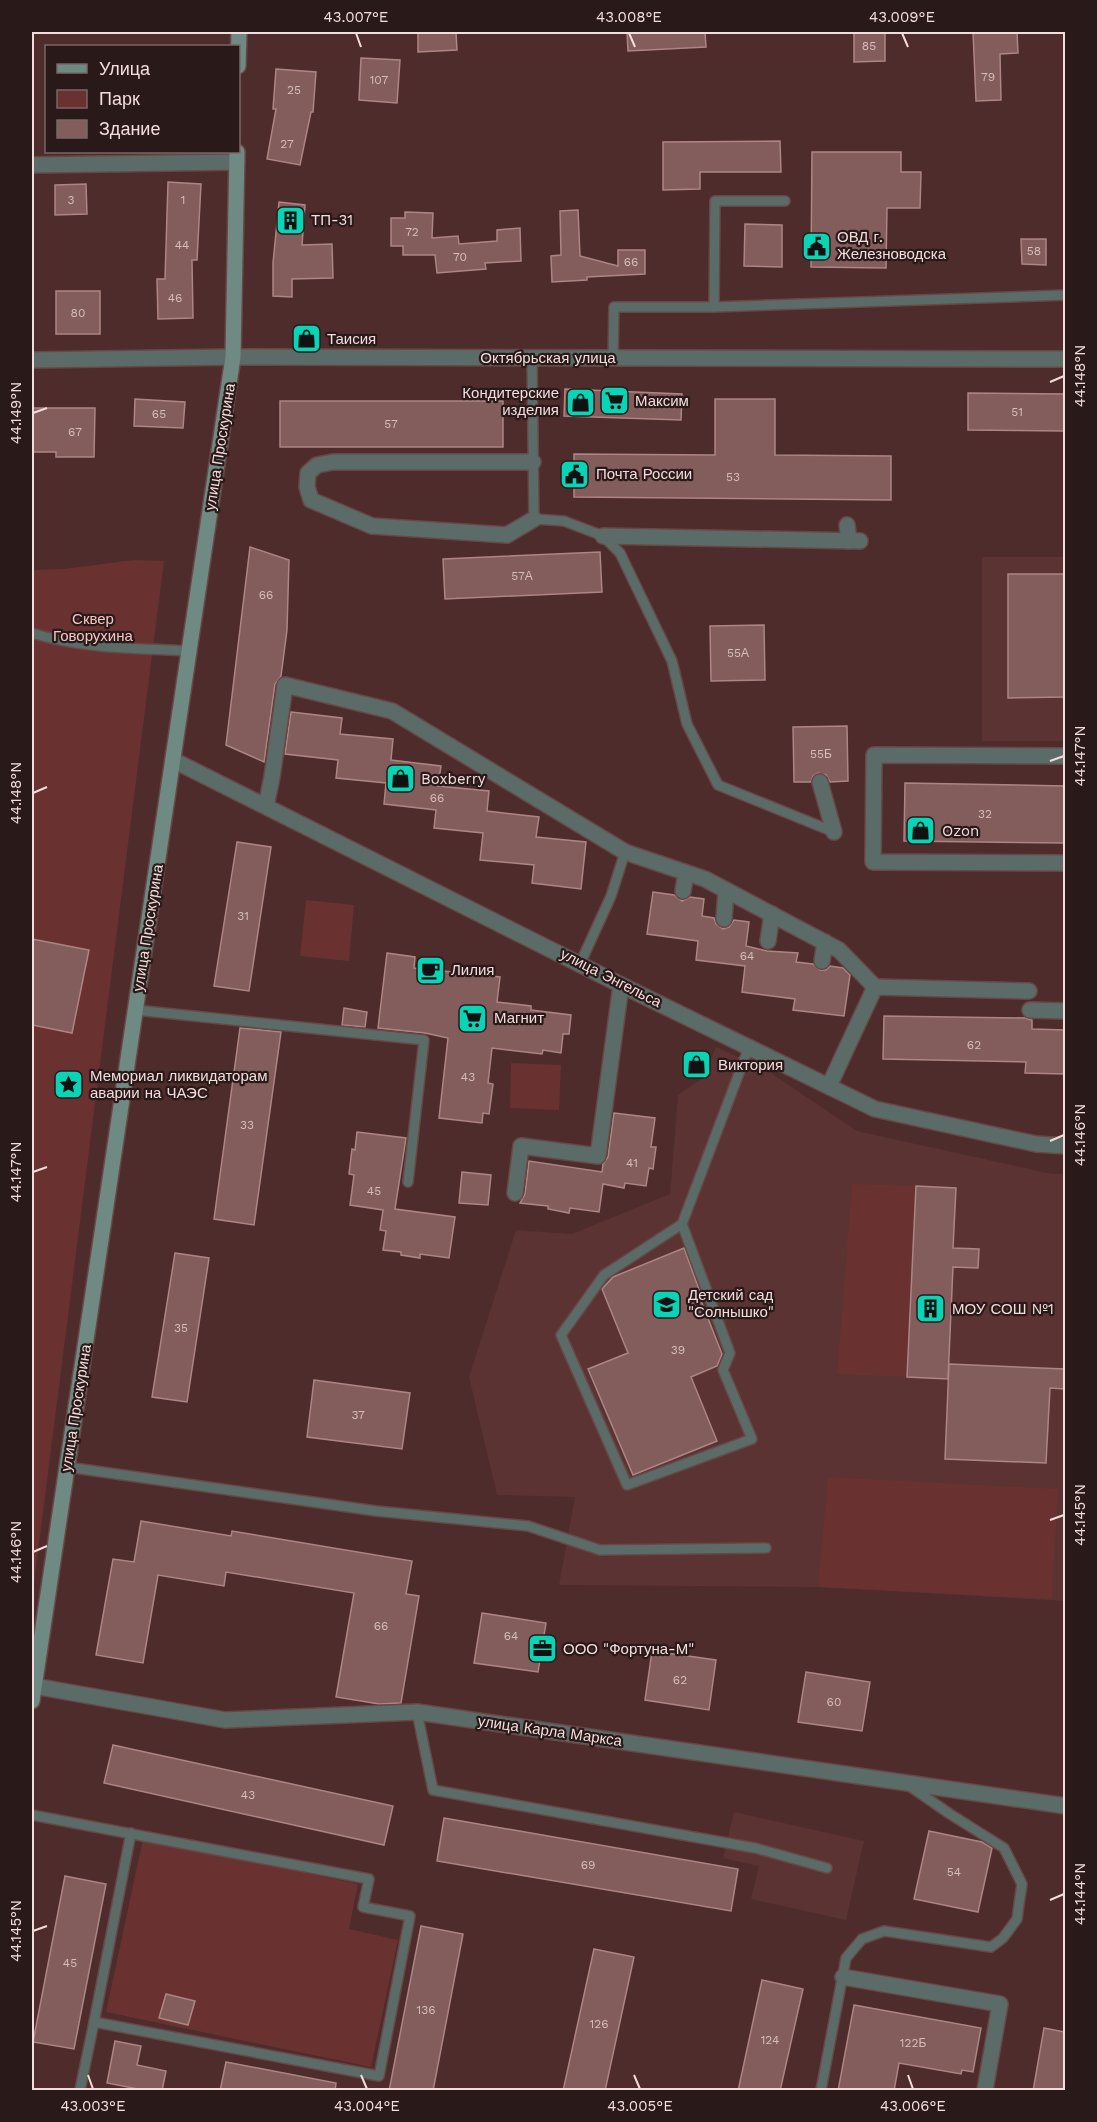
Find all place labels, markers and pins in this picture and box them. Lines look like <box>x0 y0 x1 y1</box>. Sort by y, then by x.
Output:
building icon: ТП-31 <box>274 204 306 236</box>
place label: ТП-31 <box>311 211 353 229</box>
place label: ОВД г. Железноводска <box>837 228 947 263</box>
public building icon: ОВД г. Железноводска <box>800 230 832 262</box>
shop icon: Таисия <box>290 323 322 355</box>
place label: Таисия <box>327 330 376 348</box>
place label: Кондитерские изделия <box>462 384 559 419</box>
supermarket icon: Максим <box>598 385 630 417</box>
shop icon: Кондитерские изделия <box>564 386 596 418</box>
place label: Максим <box>635 392 689 410</box>
public building icon: Почта России <box>559 458 591 490</box>
place label: Почта России <box>596 465 692 483</box>
shop icon: Boxberry <box>384 763 416 795</box>
place label: Boxberry <box>421 770 486 788</box>
shop icon: Ozon <box>905 815 937 847</box>
place label: Ozon <box>942 822 979 840</box>
cafe icon: Лилия <box>414 954 446 986</box>
place label: Лилия <box>451 961 494 979</box>
supermarket icon: Магнит <box>457 1002 489 1034</box>
place label: Магнит <box>494 1009 544 1027</box>
shop icon: Виктория <box>681 1049 713 1081</box>
place label: Виктория <box>718 1056 783 1074</box>
place label: Мемориал ликвидаторам аварии на ЧАЭС <box>90 1067 267 1102</box>
place icon: Мемориал ликвидаторам аварии на ЧАЭС <box>53 1069 85 1101</box>
place label: Детский сад "Солнышко" <box>688 1286 774 1321</box>
school or university icon: Детский сад "Солнышко" <box>651 1288 683 1320</box>
building icon: МОУ СОШ №1 <box>915 1293 947 1325</box>
place label: МОУ СОШ №1 <box>952 1300 1054 1318</box>
office icon: ООО "Фортуна-М" <box>526 1633 558 1665</box>
place label: ООО "Фортуна-М" <box>563 1640 694 1658</box>

